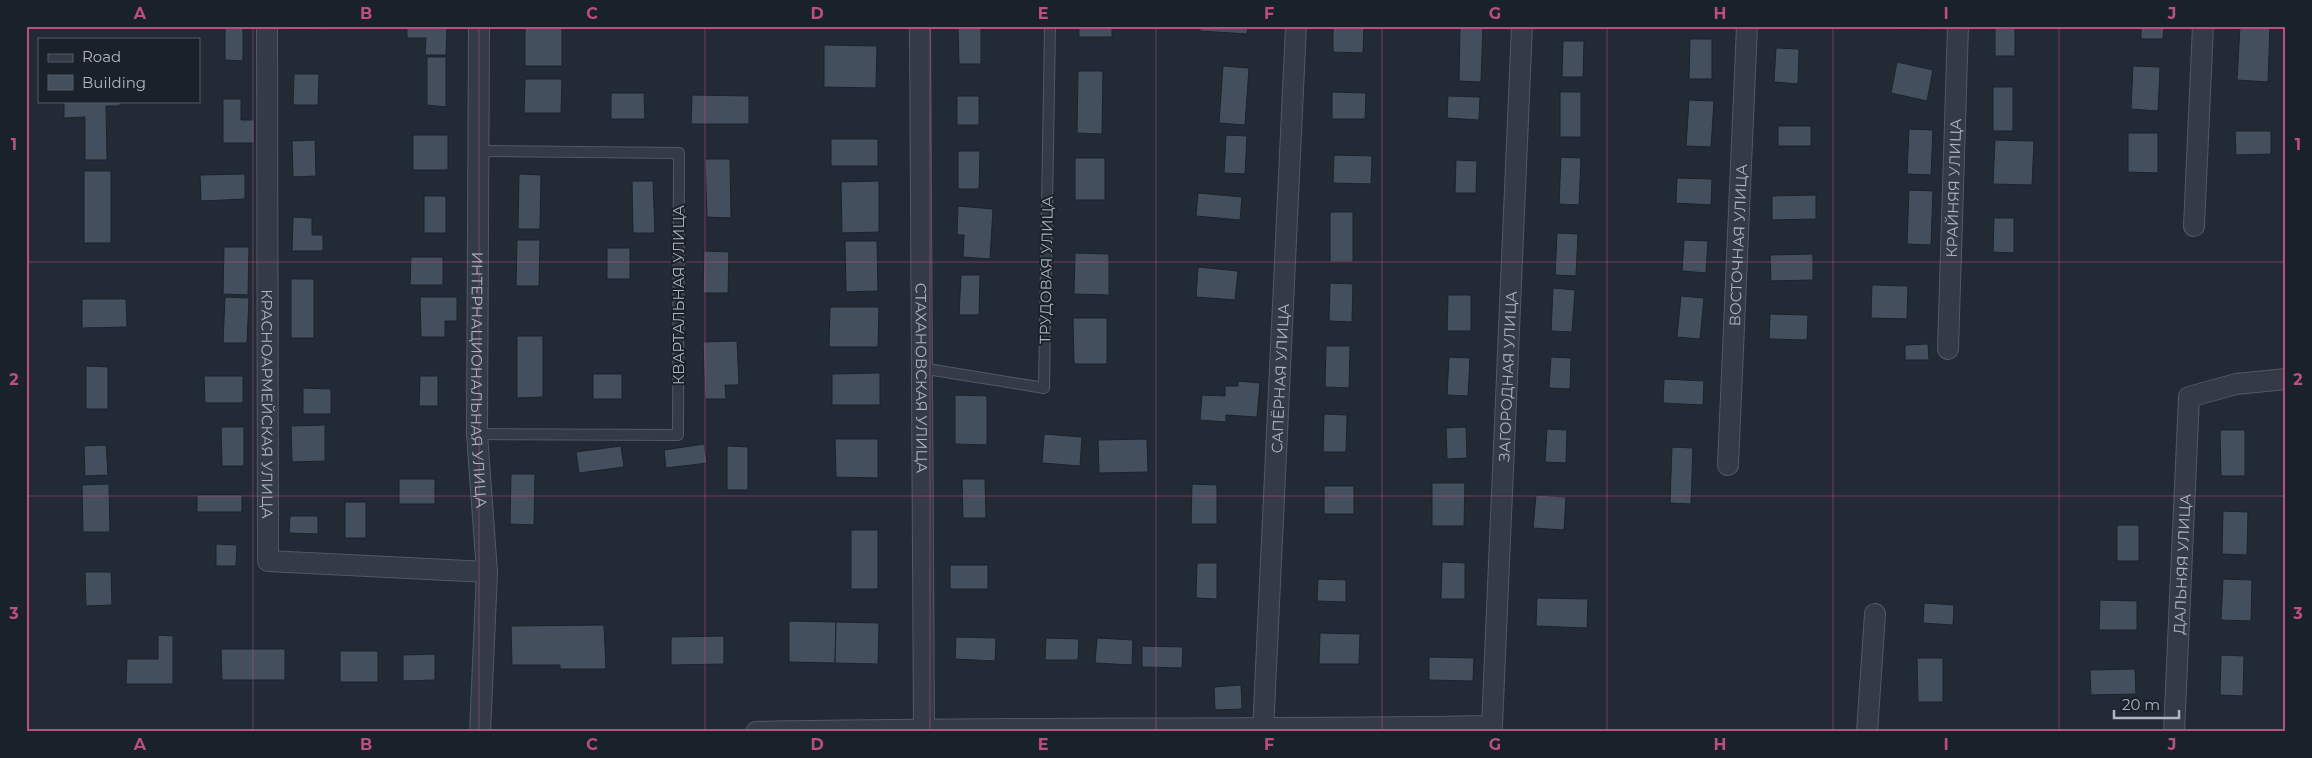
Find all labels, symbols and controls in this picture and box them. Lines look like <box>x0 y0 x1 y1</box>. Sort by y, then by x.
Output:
text: A <box>133 4 147 23</box>
text: B <box>360 4 372 23</box>
text: C <box>586 4 598 23</box>
text: D <box>810 4 824 23</box>
text: E <box>1038 4 1048 23</box>
text: F <box>1264 4 1274 23</box>
text: G <box>1489 4 1501 23</box>
text: H <box>1714 4 1726 23</box>
text: I <box>1943 4 1949 23</box>
text: J <box>2167 4 2176 23</box>
legend <box>38 38 200 102</box>
text: Road <box>82 47 121 66</box>
text: Building <box>82 73 146 92</box>
street label: КРАЙНЯЯ УЛИЦА <box>1941 118 1965 258</box>
text: 1 <box>11 135 17 154</box>
text: 1 <box>2295 135 2301 154</box>
street label: ВОСТОЧНАЯ УЛИЦА <box>1725 164 1751 327</box>
street label: ТРУДОВАЯ УЛИЦА <box>1035 196 1057 344</box>
street label: КВАРТАЛЬНАЯ УЛИЦА <box>669 205 688 385</box>
street label: ИНТЕРНАЦИОНАЛЬНАЯ УЛИЦА <box>467 252 492 509</box>
street label: СТАХАНОВСКАЯ УЛИЦА <box>912 283 932 473</box>
street label: КРАСНОАРМЕЙСКАЯ УЛИЦА <box>258 289 277 519</box>
street label: ЗАГОРОДНАЯ УЛИЦА <box>1494 291 1520 462</box>
street label: САПЁРНАЯ УЛИЦА <box>1267 303 1293 454</box>
text: 2 <box>9 370 19 389</box>
text: 2 <box>2293 370 2303 389</box>
street label: ДАЛЬНЯЯ УЛИЦА <box>2169 493 2194 635</box>
text: 3 <box>8 604 19 623</box>
text: 3 <box>2292 604 2303 623</box>
scale bar <box>2114 688 2180 720</box>
text: 20 m <box>2122 695 2160 714</box>
text: A <box>133 735 147 754</box>
text: B <box>360 735 372 754</box>
text: C <box>586 735 598 754</box>
text: D <box>810 735 824 754</box>
text: E <box>1038 735 1048 754</box>
text: F <box>1264 735 1274 754</box>
text: G <box>1489 735 1501 754</box>
text: H <box>1714 735 1726 754</box>
text: I <box>1943 735 1949 754</box>
text: J <box>2167 735 2176 754</box>

